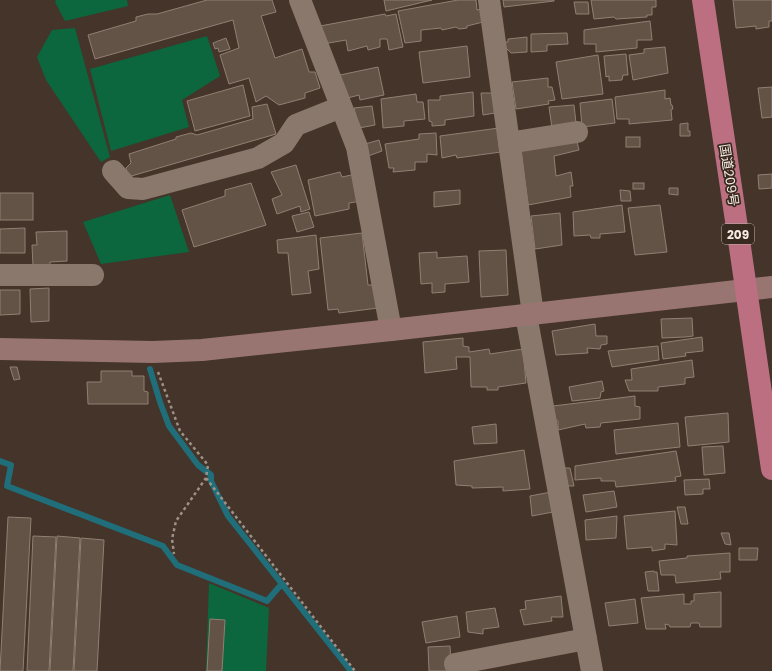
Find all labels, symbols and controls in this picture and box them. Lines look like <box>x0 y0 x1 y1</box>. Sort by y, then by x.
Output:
street label: 国道209号 <box>715 142 743 208</box>
road number: 209 <box>722 224 754 244</box>

